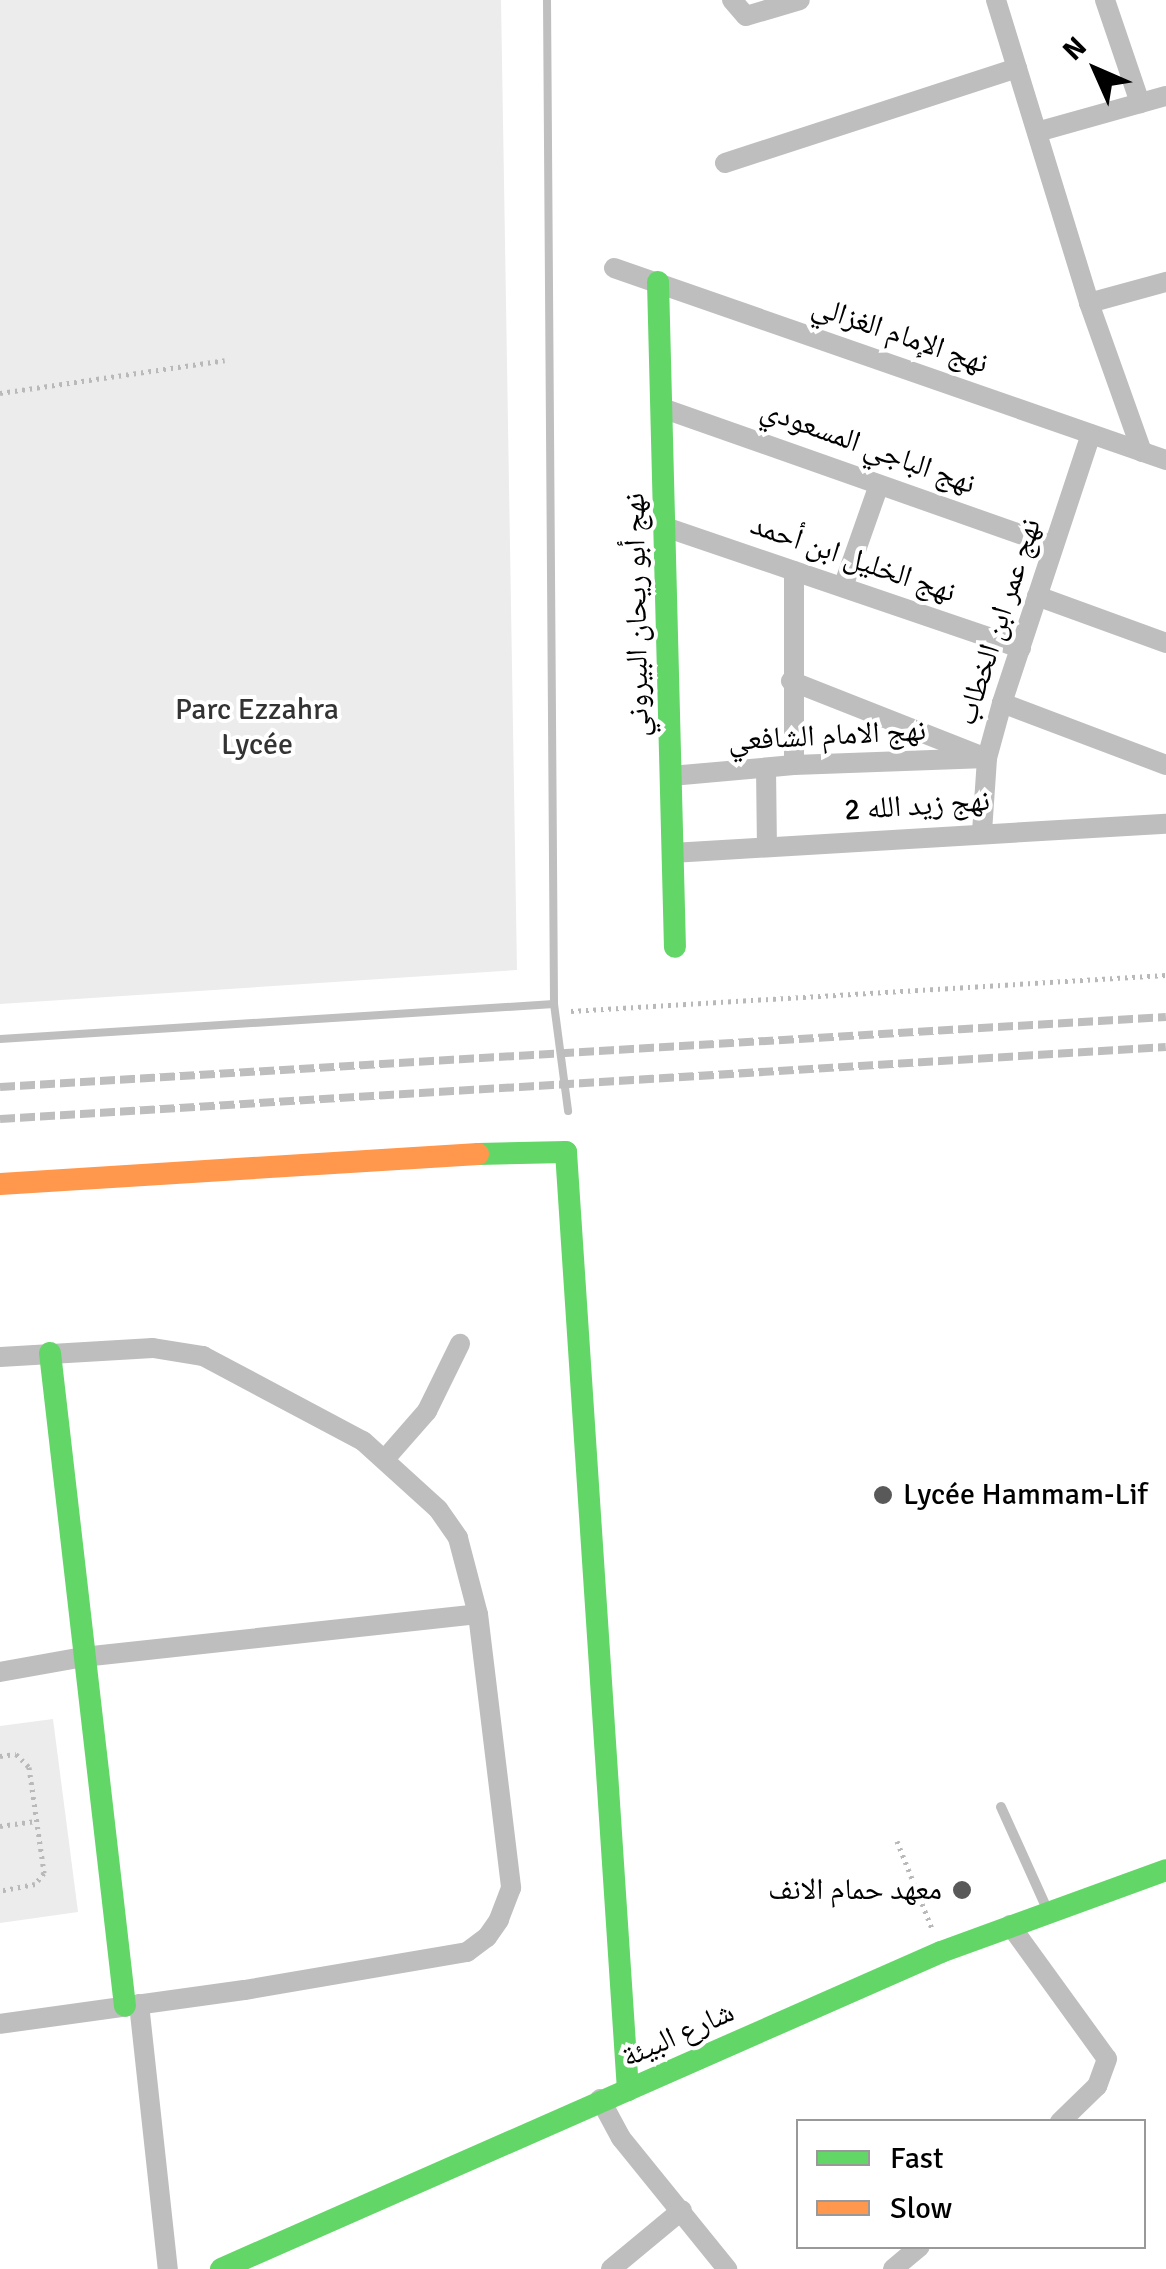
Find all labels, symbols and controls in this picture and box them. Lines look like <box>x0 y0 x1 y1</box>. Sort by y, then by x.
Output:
north arrow <box>1046 20 1146 120</box>
text: N <box>1056 30 1094 68</box>
street label: نهج الإمام الغزالي <box>807 288 993 382</box>
street label: نهج الباجي المسعودي <box>756 392 980 502</box>
street label: نهج أبو ريحان البيروني <box>617 493 657 737</box>
street label: نهج الخليل ابن أحمد <box>746 507 960 611</box>
street label: نهج عمر ابن الخطاب <box>949 514 1049 730</box>
park label: Parc Ezzahra Lycée <box>175 692 339 762</box>
street label: نهج الامام الشافعي <box>727 713 927 759</box>
street label: نهج زيد الله 2 <box>843 783 991 829</box>
place label: Lycée Hammam-Lif <box>903 1477 1148 1513</box>
marker: Lycée Hammam-Lif <box>872 1484 894 1506</box>
place label: معهد حمام الانف <box>768 1872 942 1908</box>
marker: معهد حمام الانف <box>951 1879 973 1901</box>
street label: شارع البيئة <box>616 1994 740 2076</box>
legend <box>796 2119 1146 2249</box>
text: Fast <box>890 2140 943 2177</box>
text: Slow <box>890 2190 952 2227</box>

